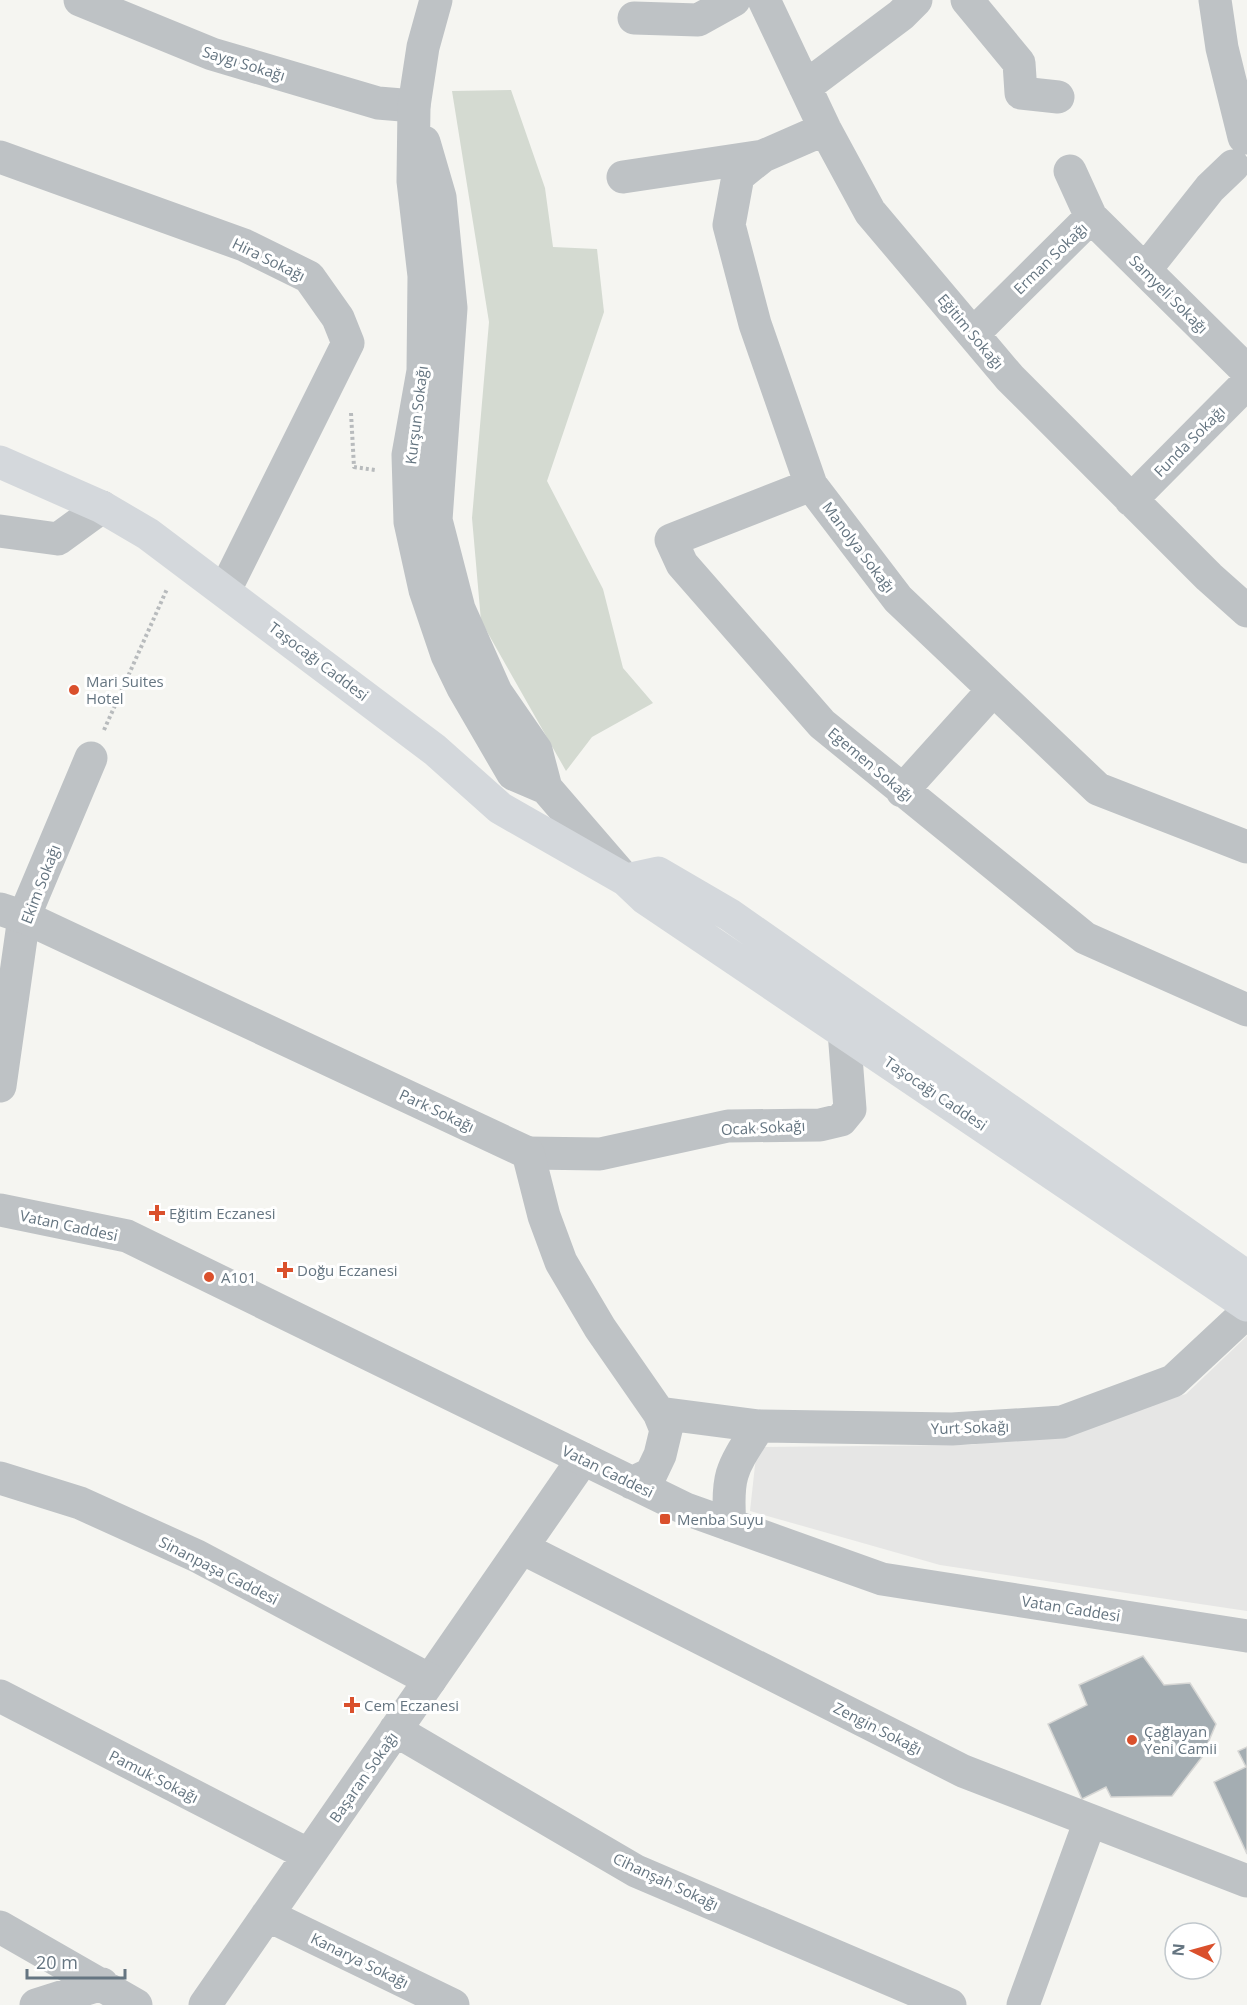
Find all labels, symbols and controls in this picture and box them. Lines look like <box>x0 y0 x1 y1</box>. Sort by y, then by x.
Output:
street label: Saygı Sokağı <box>200 41 288 85</box>
street label: Erman Sokağı <box>1009 218 1091 298</box>
street label: Hira Sokağı <box>229 233 309 285</box>
street label: Samyeli Sokağı <box>1125 250 1213 338</box>
street label: Eğitim Sokağı <box>934 289 1008 373</box>
street label: Kurşun Sokağı <box>400 364 432 466</box>
street label: Funda Sokağı <box>1149 401 1229 481</box>
street label: Manolya Sokağı <box>818 497 900 597</box>
street label: Taşocağı Caddesi <box>265 617 373 705</box>
place label: Mari Suites Hotel <box>86 671 164 708</box>
marker: Mari Suites Hotel <box>67 683 81 697</box>
street label: Egemen Sokağı <box>824 722 918 806</box>
street label: Ekim Sokağı <box>16 842 64 926</box>
street label: Taşocağı Caddesi <box>881 1051 991 1135</box>
street label: Park Sokağı <box>396 1084 478 1136</box>
street label: Ocak Sokağı <box>720 1115 806 1139</box>
place label: Eğitim Eczanesi <box>169 1203 276 1223</box>
street label: Vatan Caddesi <box>18 1205 120 1245</box>
marker: Eğitim Eczanesi <box>150 1206 164 1220</box>
place label: Doğu Eczanesi <box>297 1260 398 1280</box>
marker: Doğu Eczanesi <box>278 1263 292 1277</box>
place label: A101 <box>221 1267 256 1287</box>
marker: A101 <box>202 1270 216 1284</box>
street label: Yurt Sokağı <box>930 1416 1010 1438</box>
street label: Vatan Caddesi <box>559 1440 657 1502</box>
place label: Menba Suyu <box>677 1509 764 1529</box>
marker: Menba Suyu <box>658 1512 672 1526</box>
street label: Sinanpaşa Caddesi <box>156 1531 282 1609</box>
street label: Vatan Caddesi <box>1020 1590 1122 1626</box>
place label: Cem Eczanesi <box>364 1695 459 1715</box>
street label: Zengin Sokağı <box>830 1697 926 1759</box>
marker: Cem Eczanesi <box>345 1698 359 1712</box>
place label: Çağlayan Yeni Camii <box>1144 1721 1217 1758</box>
street label: Başaran Sokağı <box>324 1728 402 1826</box>
marker: Çağlayan Yeni Camii <box>1125 1733 1139 1747</box>
street label: Pamuk Sokağı <box>106 1745 202 1807</box>
street label: Cihanşah Sokağı <box>610 1848 722 1914</box>
north arrow <box>1163 1921 1223 1981</box>
street label: Kanarya Sokağı <box>308 1928 412 1992</box>
scale bar <box>27 1942 124 1980</box>
text: N <box>1167 1942 1190 1957</box>
text: 20 m <box>36 1950 78 1974</box>

